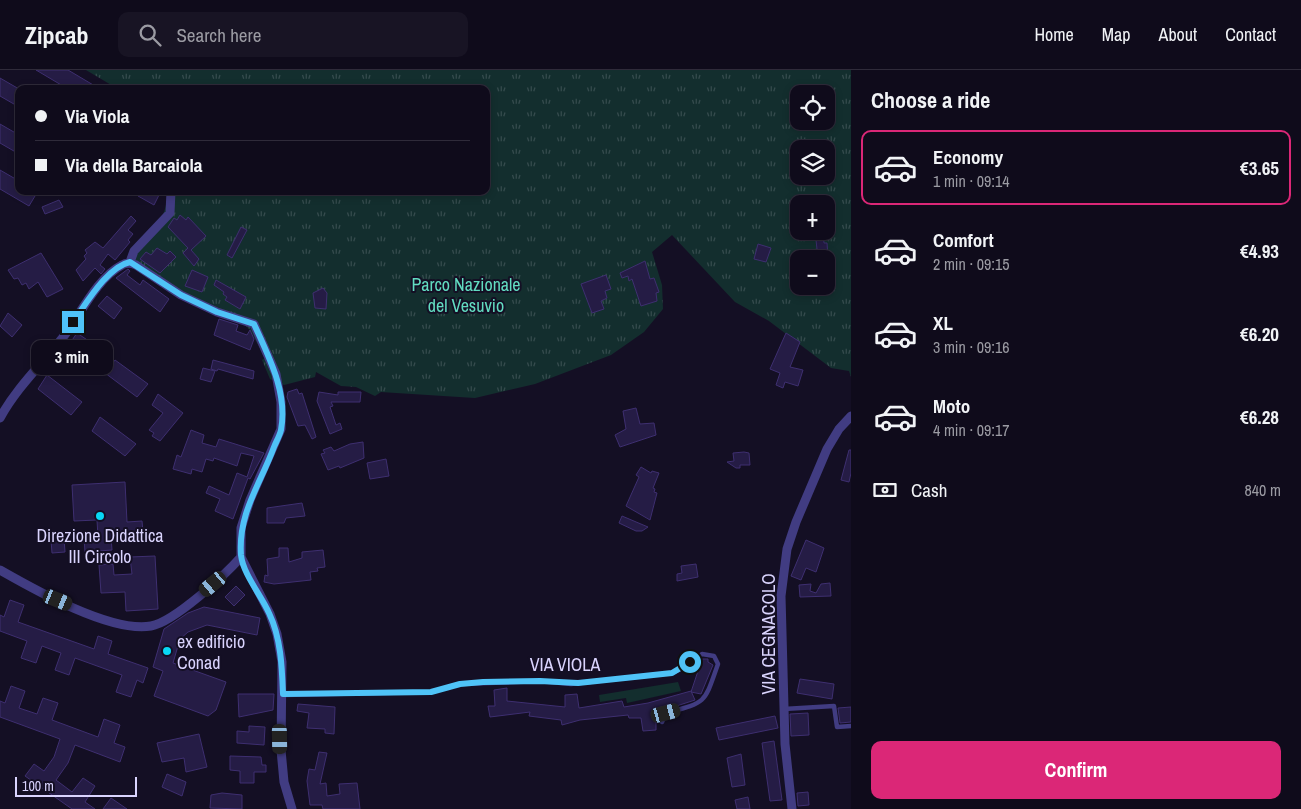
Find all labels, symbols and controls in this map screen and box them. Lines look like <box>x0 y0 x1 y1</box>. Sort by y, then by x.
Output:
search box <box>118 12 468 57</box>
text: Zipcab <box>25 19 88 51</box>
icon: search <box>136 21 164 49</box>
text: Search here <box>176 22 261 48</box>
text: Home <box>1034 22 1074 47</box>
text: Map <box>1102 22 1131 47</box>
text: About <box>1159 22 1197 47</box>
text: Contact <box>1225 22 1276 47</box>
map controls <box>790 85 835 295</box>
button: locate <box>790 85 835 130</box>
text: Choose a ride <box>871 85 990 115</box>
text: Via Viola <box>65 103 129 129</box>
button: layers <box>790 140 835 185</box>
text: Economy <box>933 144 1003 170</box>
icon: car <box>873 145 918 190</box>
text: Via della Barcaiola <box>65 152 202 178</box>
text: €3.65 <box>1240 155 1279 181</box>
text: 1 min · 09:14 <box>933 170 1010 192</box>
button: + <box>790 195 835 240</box>
text: Comfort <box>933 227 994 253</box>
icon: car <box>873 228 918 273</box>
text: €4.93 <box>1240 238 1279 264</box>
button: − <box>790 250 835 295</box>
text: 2 min · 09:15 <box>933 253 1010 275</box>
park label: Parco Nazionale del Vesuvio <box>411 272 521 318</box>
text: XL <box>933 310 953 336</box>
route end <box>62 311 84 333</box>
icon: car <box>873 311 918 356</box>
text: €6.20 <box>1240 321 1279 347</box>
text: 3 min · 09:16 <box>933 336 1010 358</box>
callout: 3 min <box>32 340 114 374</box>
text: 3 min <box>55 346 89 368</box>
text: Moto <box>933 393 970 419</box>
icon: car <box>873 394 918 439</box>
text: €6.28 <box>1240 404 1279 430</box>
text: 4 min · 09:17 <box>933 419 1010 441</box>
icon: cash <box>871 476 899 504</box>
text: Cash <box>911 477 947 503</box>
text: 840 m <box>1245 479 1281 501</box>
marker: Direzione Didattica III Circolo <box>94 510 106 522</box>
place label: Direzione Didattica III Circolo <box>36 523 164 569</box>
car <box>196 569 229 599</box>
street label: VIA CEGNACOLO <box>756 573 781 695</box>
car <box>41 587 74 613</box>
place label: ex edificio Conad <box>177 629 245 675</box>
marker: ex edificio Conad <box>161 645 173 657</box>
route start <box>679 651 701 673</box>
street label: VIA VIOLA <box>530 652 600 677</box>
car <box>649 702 682 724</box>
car <box>272 724 287 754</box>
button: Confirm <box>871 741 1281 799</box>
scale bar <box>15 774 138 797</box>
text: 100 m <box>22 777 54 795</box>

